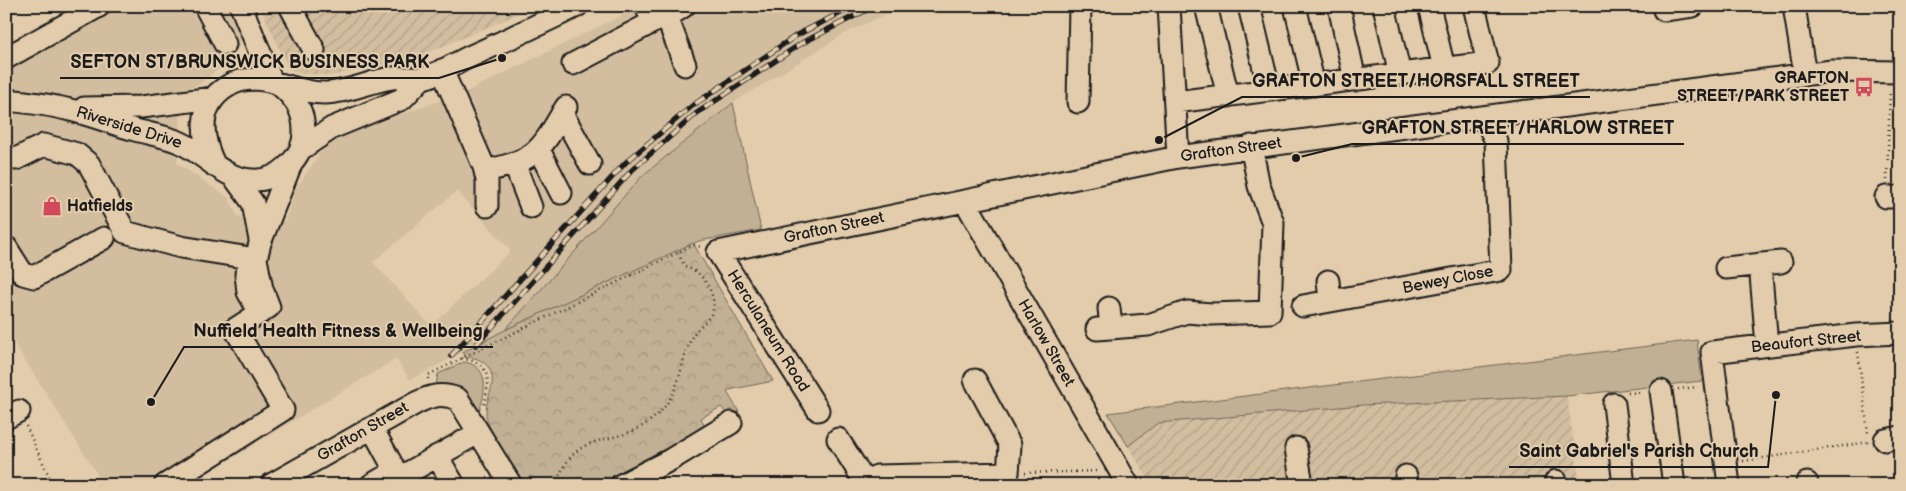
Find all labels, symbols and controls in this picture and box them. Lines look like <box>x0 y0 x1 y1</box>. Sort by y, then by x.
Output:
callout: SEFTON ST/BRUNSWICK BUSINESS PARK <box>60 45 439 78</box>
text: SEFTON ST/BRUNSWICK BUSINESS PARK <box>71 52 429 73</box>
callout: GRAFTON STREET/HORSFALL STREET <box>1242 64 1590 97</box>
place label: GRAFTON STREET/PARK STREET <box>1677 69 1850 106</box>
text: GRAFTON STREET/HORSFALL STREET <box>1252 71 1580 92</box>
bus stop icon: GRAFTON STREET/PARK STREET <box>1853 76 1875 98</box>
street label: Riverside Drive <box>74 103 185 153</box>
callout: GRAFTON STREET/HARLOW STREET <box>1352 111 1684 144</box>
text: GRAFTON STREET/HARLOW STREET <box>1362 118 1675 139</box>
street label: Grafton Street <box>1179 133 1283 167</box>
shop icon: Hatfields <box>41 195 63 217</box>
place label: Hatfields <box>67 197 133 216</box>
street label: Grafton Street <box>782 208 886 248</box>
street label: Bewey Close <box>1401 262 1496 298</box>
street label: Herculaneum Road <box>723 266 813 396</box>
street label: Harlow Street <box>1013 296 1079 390</box>
callout: Nuffield Health Fitness & Wellbeing <box>184 314 493 347</box>
text: Nuffield Health Fitness & Wellbeing <box>193 321 483 342</box>
street label: Beaufort Street <box>1750 327 1862 357</box>
street label: Grafton Street <box>314 398 412 466</box>
callout: Saint Gabriel's Parish Church <box>1509 434 1768 467</box>
text: Saint Gabriel's Parish Church <box>1519 441 1759 462</box>

